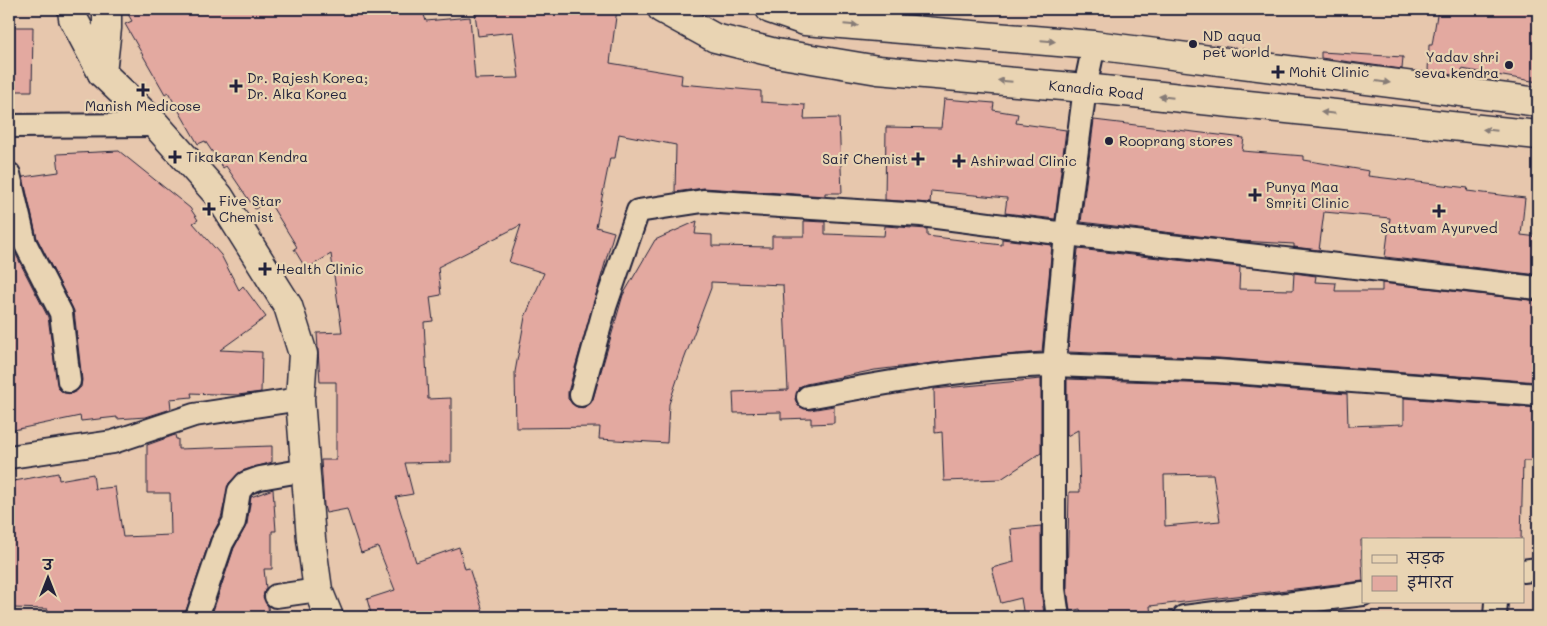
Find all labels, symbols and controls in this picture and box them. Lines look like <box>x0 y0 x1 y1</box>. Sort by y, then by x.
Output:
one-way arrow <box>844 21 860 29</box>
place label: ND aqua pet world <box>1203 26 1270 61</box>
one-way arrow <box>1040 38 1056 46</box>
marker: ND aqua pet world <box>1187 38 1199 50</box>
place label: Yadav shri seva kendra <box>1414 47 1499 82</box>
marker: Yadav shri seva kendra <box>1503 59 1515 71</box>
place label: Mohit Clinic <box>1289 62 1369 81</box>
marker: Mohit Clinic <box>1271 65 1285 79</box>
place label: Dr. Rajesh Korea; Dr. Alka Korea <box>247 68 368 103</box>
street label: Kanadia Road <box>1048 75 1144 104</box>
one-way arrow <box>996 77 1012 85</box>
marker: Dr. Rajesh Korea; Dr. Alka Korea <box>229 79 243 93</box>
one-way arrow <box>1375 79 1391 87</box>
marker: Manish Medicose <box>137 84 149 96</box>
one-way arrow <box>1158 92 1174 100</box>
place label: Manish Medicose <box>85 96 201 115</box>
one-way arrow <box>1320 109 1336 117</box>
one-way arrow <box>1481 125 1497 133</box>
place label: Rooprang stores <box>1119 131 1233 150</box>
marker: Rooprang stores <box>1103 135 1115 147</box>
place label: Tikakaran Kendra <box>186 147 308 166</box>
place label: Saif Chemist <box>822 149 908 168</box>
marker: Tikakaran Kendra <box>168 150 182 164</box>
place label: Ashirwad Clinic <box>970 151 1077 170</box>
marker: Saif Chemist <box>912 153 924 165</box>
marker: Ashirwad Clinic <box>952 154 966 168</box>
place label: Punya Maa Smriti Clinic <box>1266 177 1349 212</box>
marker: Punya Maa Smriti Clinic <box>1248 188 1262 202</box>
place label: Five Star Chemist <box>219 191 281 226</box>
marker: Five Star Chemist <box>203 203 215 215</box>
marker: Sattvam Ayurved <box>1432 204 1446 218</box>
place label: Sattvam Ayurved <box>1380 218 1498 237</box>
place label: Health Clinic <box>276 259 364 278</box>
marker: Health Clinic <box>258 262 272 276</box>
legend <box>1362 538 1524 604</box>
text: सड़क <box>1406 548 1445 569</box>
north arrow <box>22 554 72 604</box>
text: उ <box>41 555 54 574</box>
text: इमारत <box>1407 572 1454 592</box>

